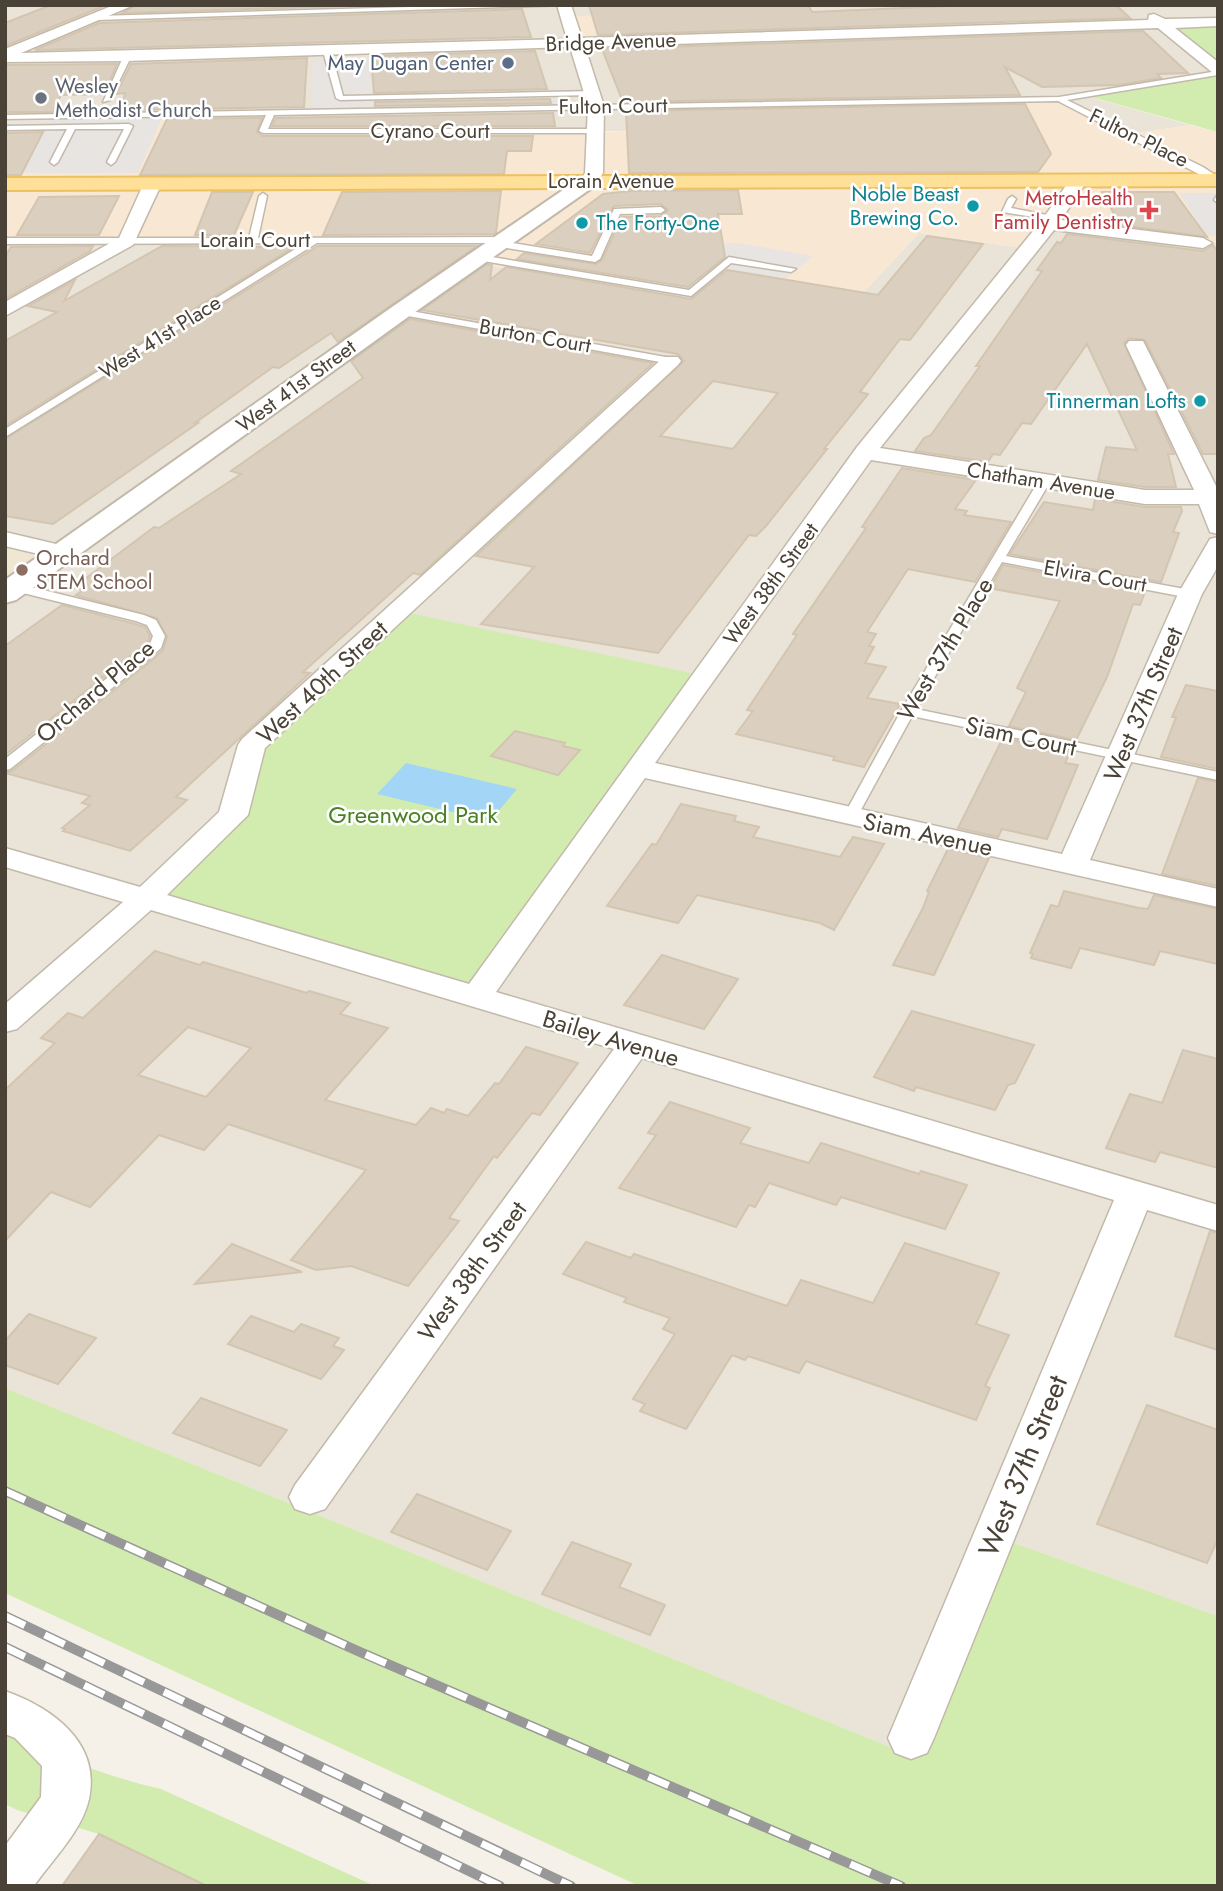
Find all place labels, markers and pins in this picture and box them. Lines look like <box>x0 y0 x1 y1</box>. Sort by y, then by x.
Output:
place label: May Dugan Center <box>327 48 495 78</box>
marker: May Dugan Center <box>500 55 516 71</box>
place label: Wesley Methodist Church <box>55 71 212 125</box>
marker: Wesley Methodist Church <box>33 90 49 106</box>
place label: Noble Beast Brewing Co. <box>850 179 959 233</box>
place label: MetroHealth Family Dentistry <box>994 183 1134 237</box>
marker: Noble Beast Brewing Co. <box>965 198 981 214</box>
marker: MetroHealth Family Dentistry <box>1139 200 1159 220</box>
place label: The Forty-One <box>596 208 720 238</box>
marker: The Forty-One <box>574 215 590 231</box>
place label: Tinnerman Lofts <box>1046 386 1186 416</box>
marker: Tinnerman Lofts <box>1192 393 1208 409</box>
place label: Orchard STEM School <box>36 543 152 597</box>
marker: Orchard STEM School <box>14 562 30 578</box>

